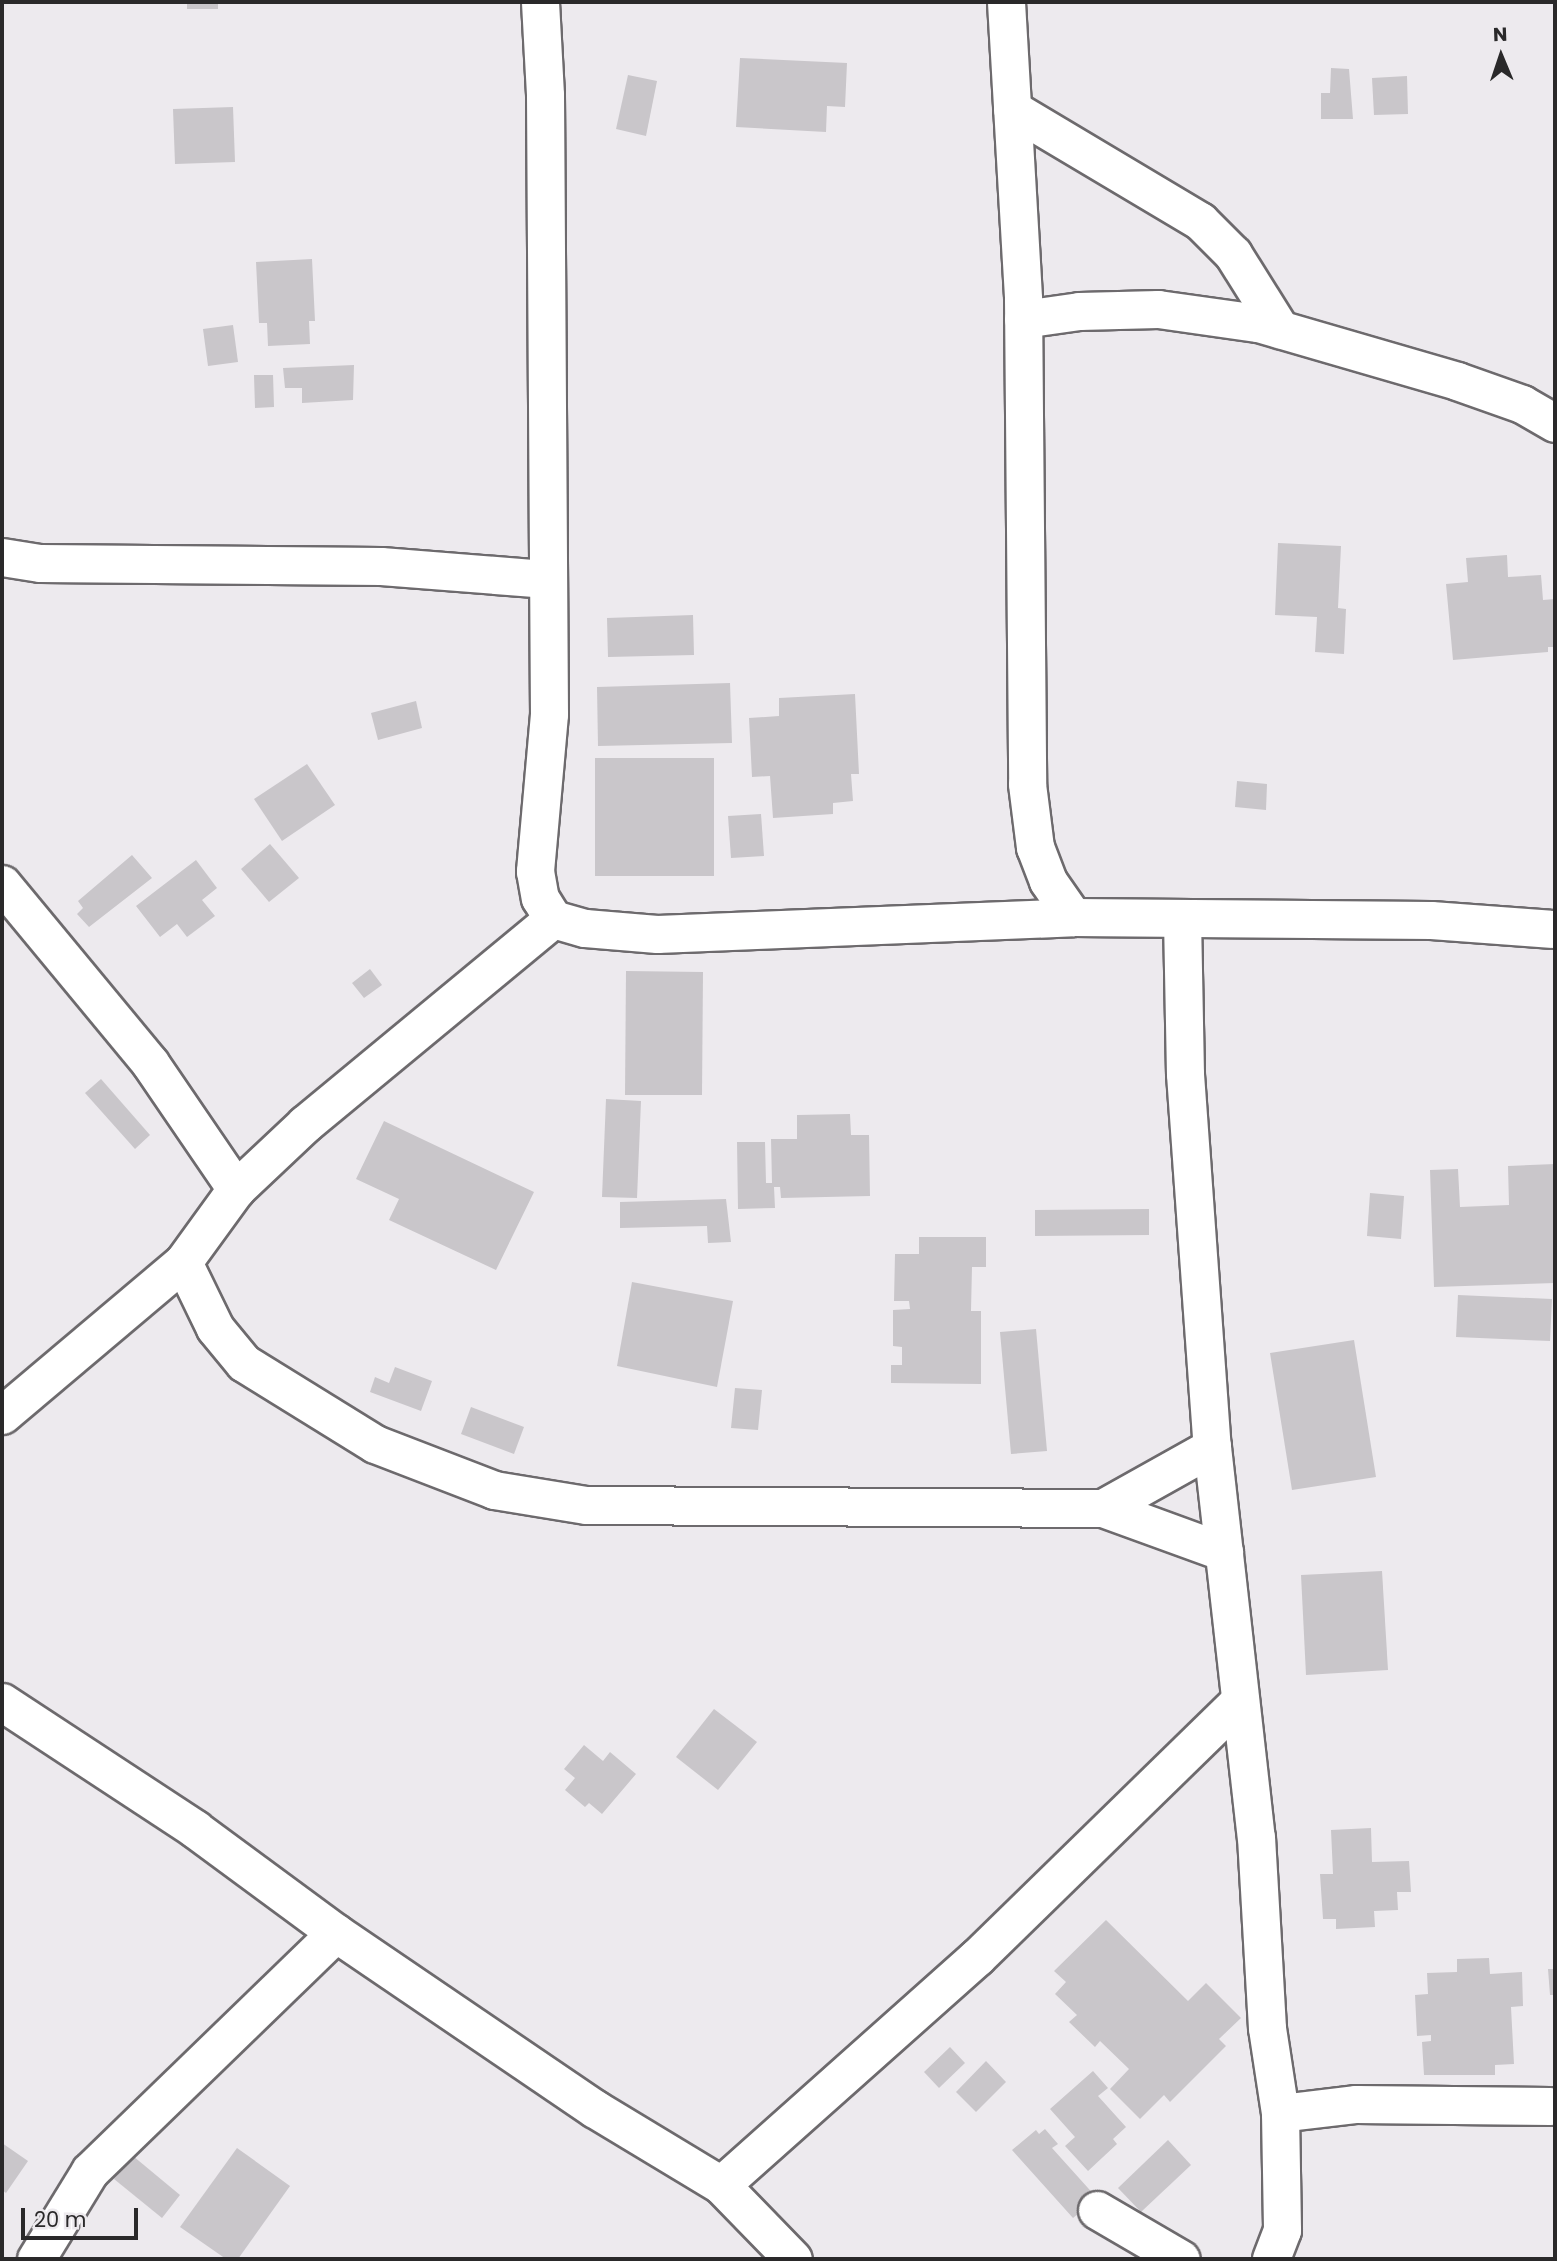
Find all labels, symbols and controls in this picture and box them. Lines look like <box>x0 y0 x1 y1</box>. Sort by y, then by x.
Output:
north arrow <box>1466 21 1536 91</box>
text: N <box>1493 21 1508 48</box>
scale bar <box>24 2194 142 2238</box>
text: 20 m <box>34 2205 87 2234</box>

